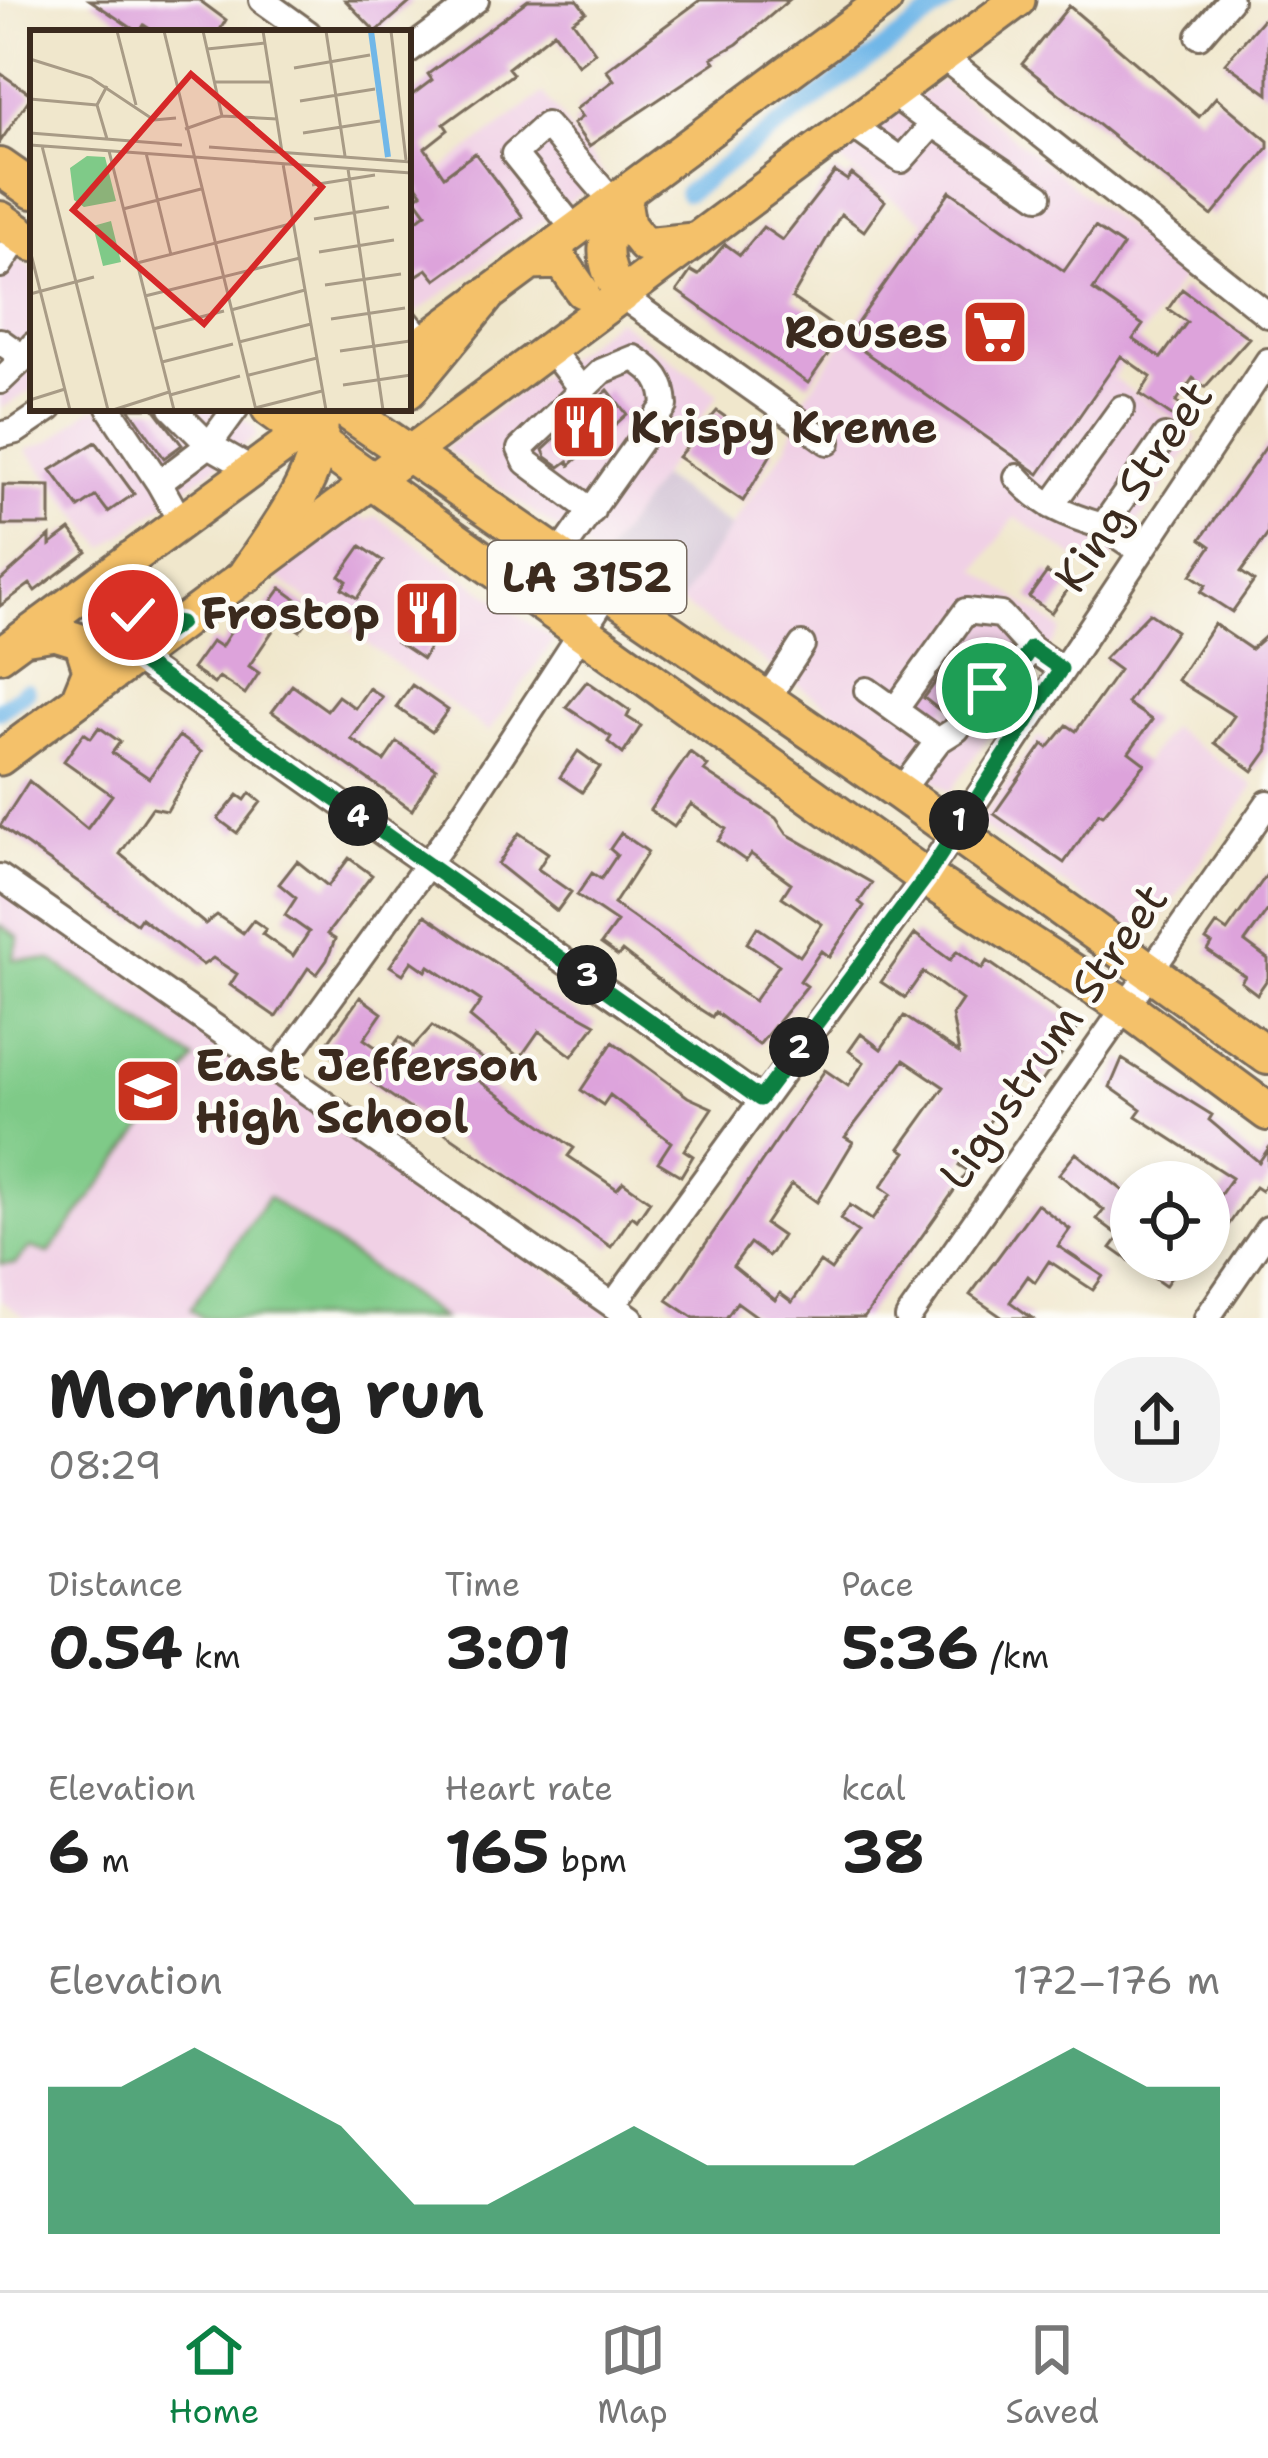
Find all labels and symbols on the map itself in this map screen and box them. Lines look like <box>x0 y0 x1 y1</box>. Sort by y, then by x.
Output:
inset map <box>30 30 411 411</box>
supermarket icon: Rouses <box>960 297 1030 367</box>
place label: Rouses <box>784 302 948 362</box>
street label: King Street <box>1040 369 1226 603</box>
restaurant icon: Krispy Kreme <box>549 392 619 462</box>
place label: Krispy Kreme <box>630 397 938 457</box>
road number: LA 3152 <box>488 541 686 613</box>
pin <box>82 564 184 666</box>
restaurant icon: Frostop <box>392 578 462 648</box>
place label: Frostop <box>201 583 380 643</box>
pin <box>936 637 1038 739</box>
pin: 4 <box>328 786 388 846</box>
pin: 1 <box>929 790 989 850</box>
street label: Ligustrum Street <box>925 871 1181 1201</box>
pin: 3 <box>557 945 617 1005</box>
pin: 2 <box>769 1017 829 1077</box>
place label: East Jefferson High School <box>195 1035 538 1147</box>
school or university icon: East Jefferson High School <box>113 1056 183 1126</box>

